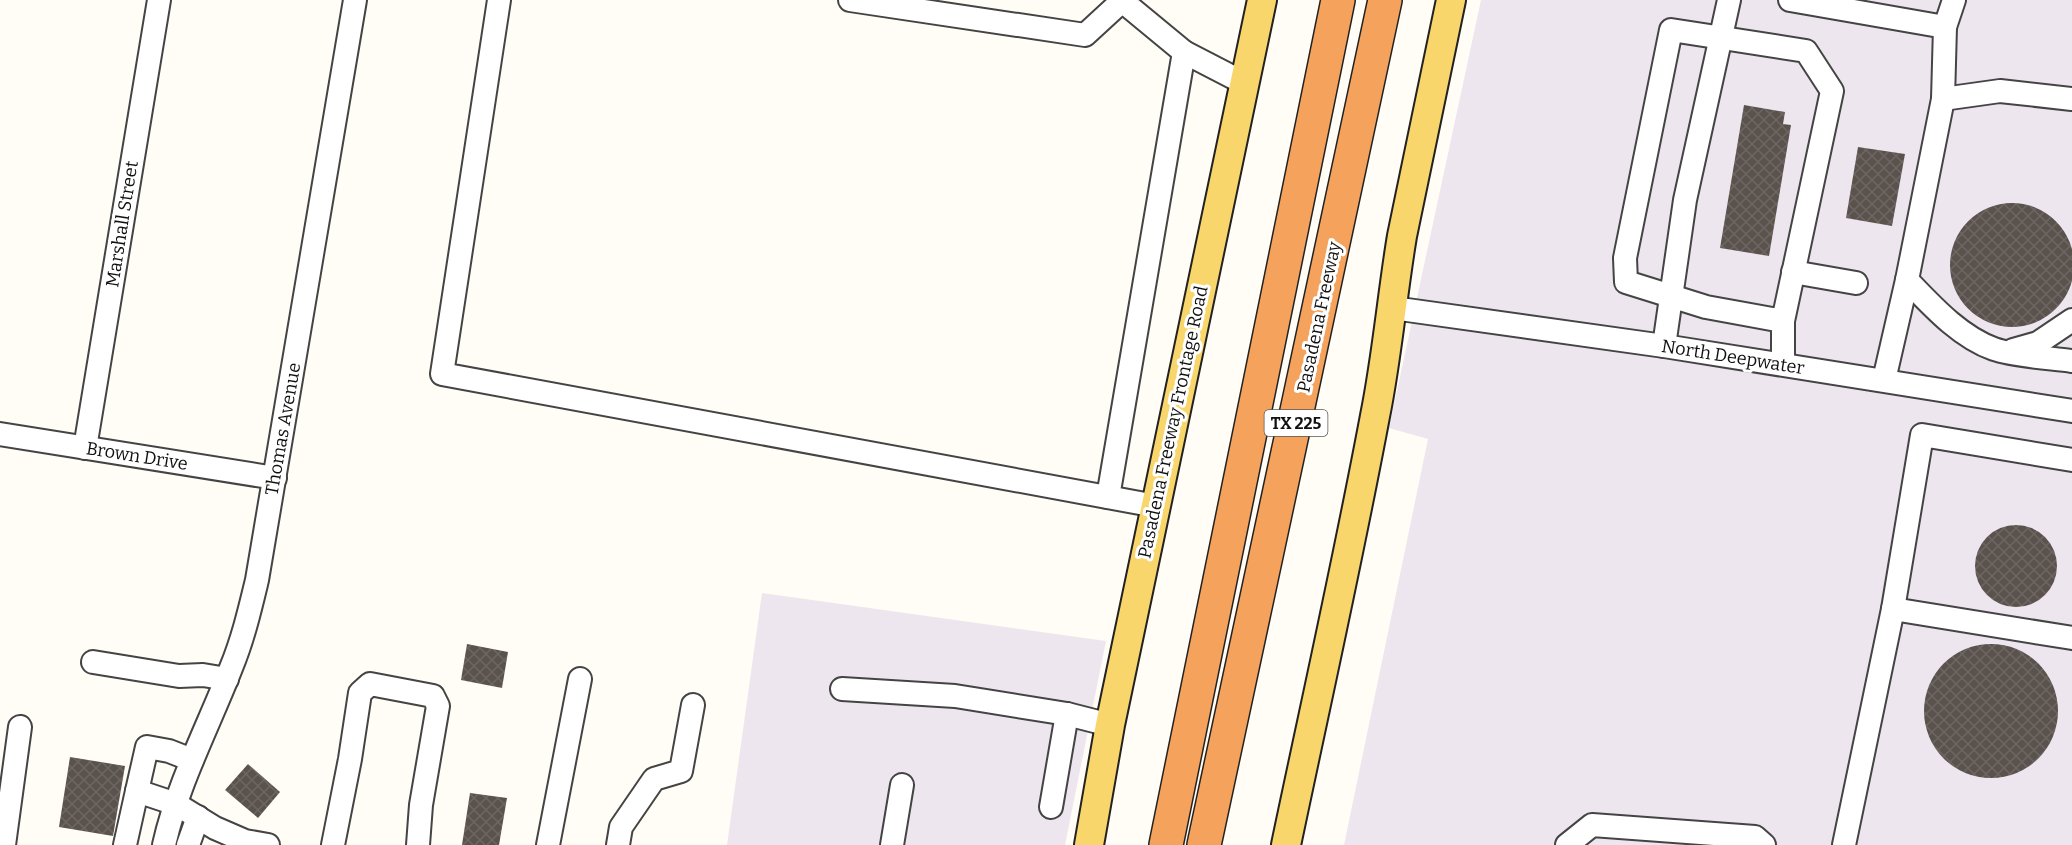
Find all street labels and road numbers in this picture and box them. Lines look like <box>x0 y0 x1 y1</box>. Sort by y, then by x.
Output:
street label: Marshall Street <box>101 159 143 289</box>
street label: Pasadena Freeway <box>1292 239 1346 394</box>
street label: Pasadena Freeway Frontage Road <box>1133 283 1213 560</box>
street label: North Deepwater <box>1660 335 1806 379</box>
street label: Thomas Avenue <box>261 361 305 497</box>
road number: TX 225 <box>1264 410 1328 436</box>
street label: Brown Drive <box>85 437 189 475</box>

